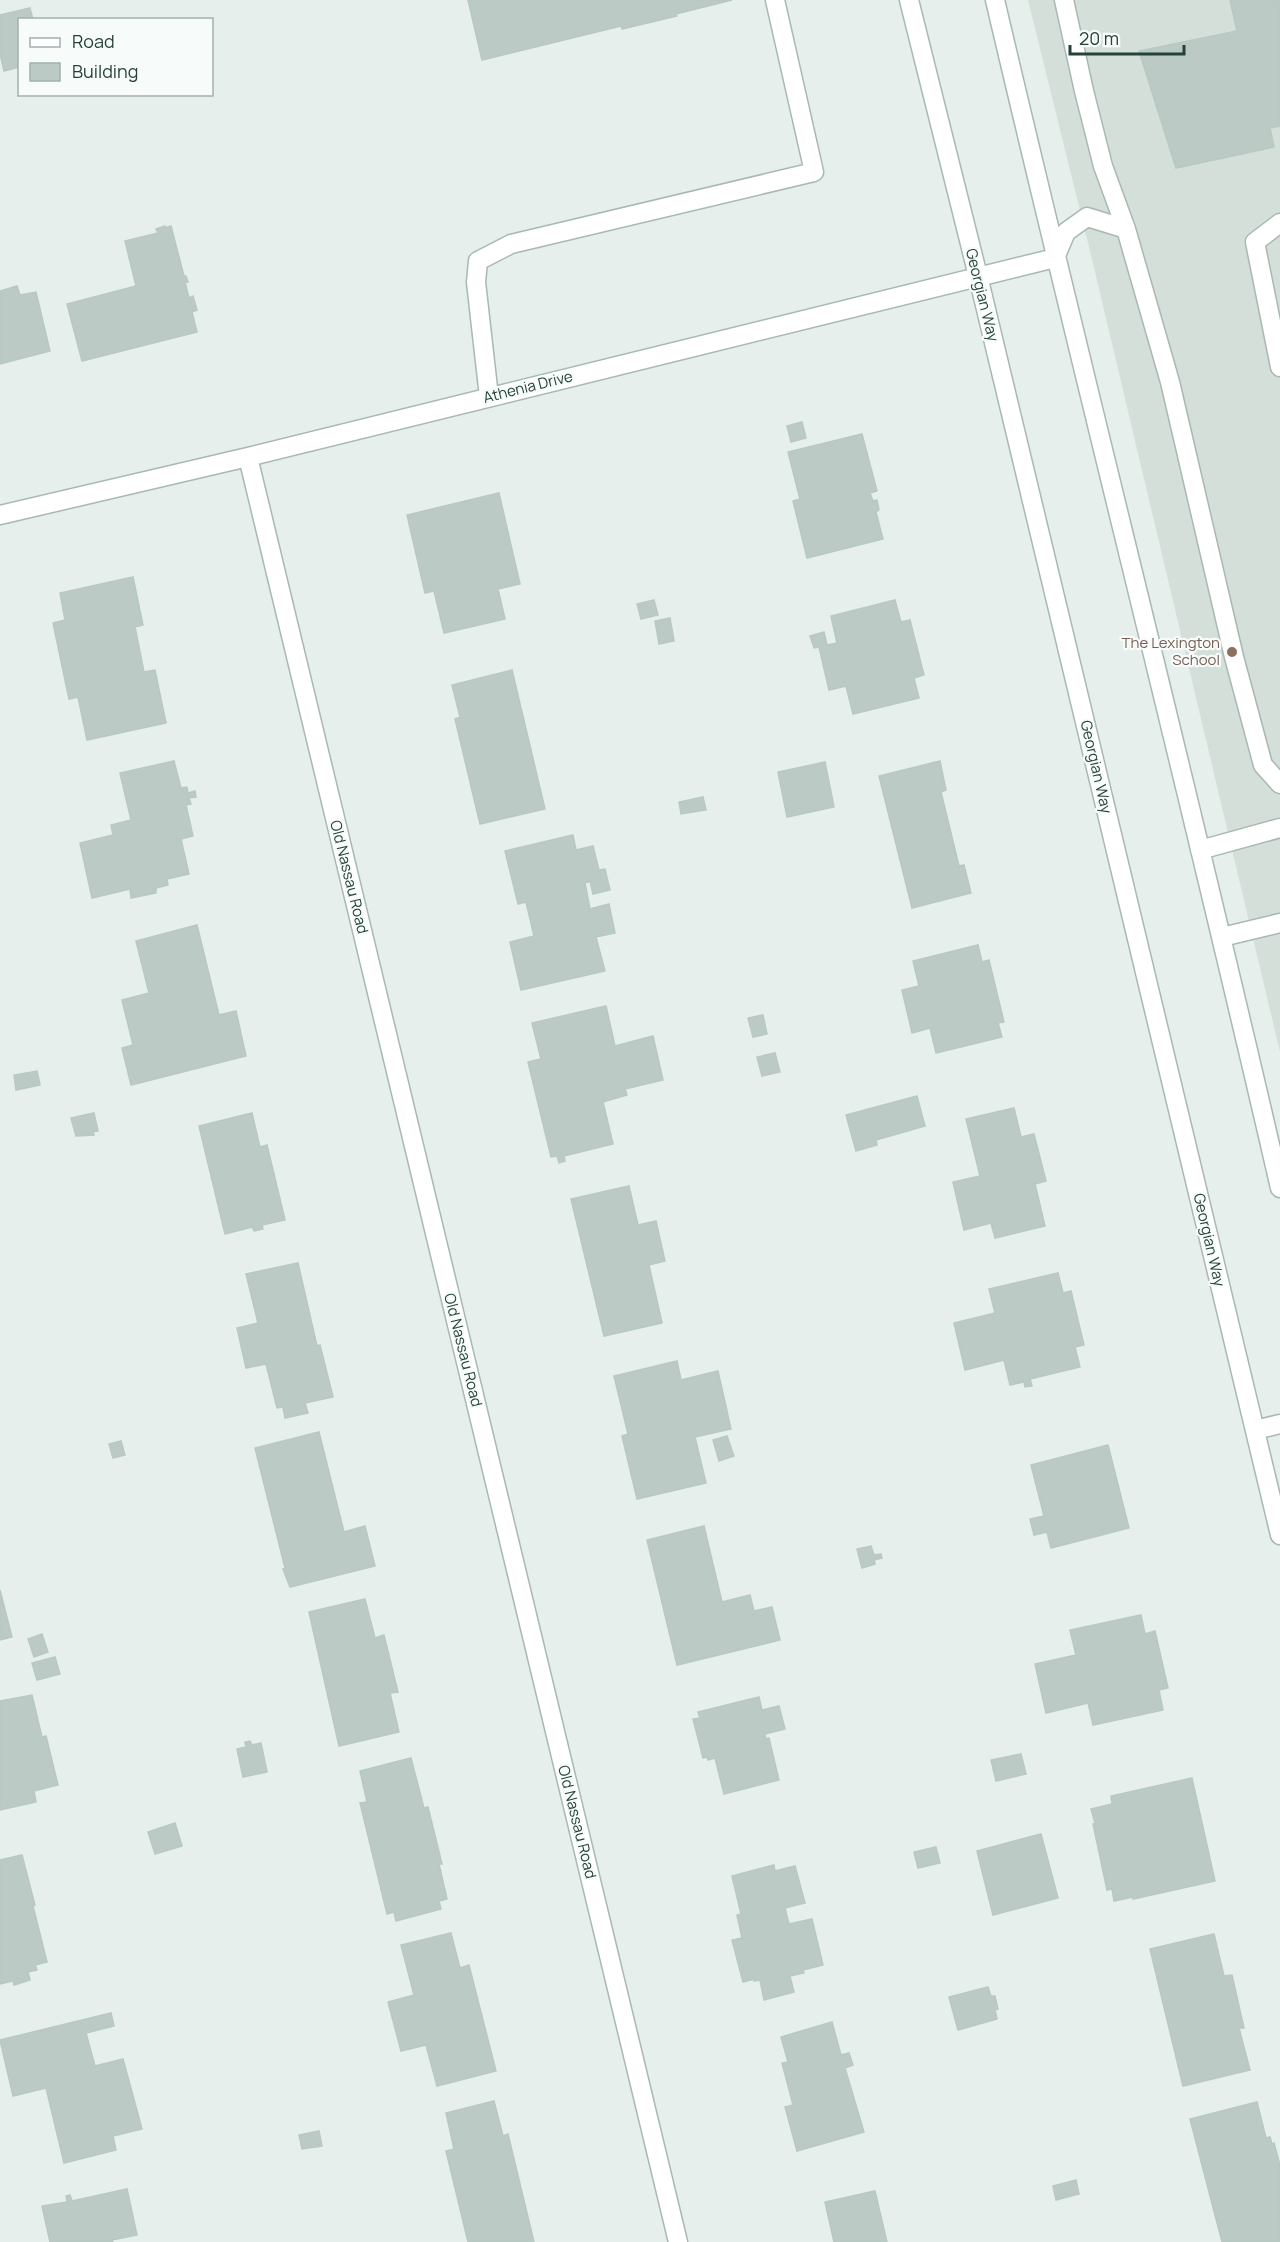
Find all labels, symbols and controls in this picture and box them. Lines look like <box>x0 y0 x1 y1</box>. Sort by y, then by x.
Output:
legend <box>18 18 213 96</box>
scale bar <box>1070 18 1184 56</box>
text: 20 m <box>1079 26 1119 50</box>
text: Road <box>72 29 115 53</box>
text: Building <box>72 59 138 83</box>
street label: Georgian Way <box>961 246 1004 344</box>
street label: Athenia Drive <box>481 365 575 408</box>
place label: The Lexington School <box>1122 632 1220 670</box>
marker: The Lexington School <box>1225 645 1239 659</box>
street label: Georgian Way <box>1076 718 1117 816</box>
street label: Old Nassau Road <box>325 818 374 936</box>
street label: Georgian Way <box>1189 1191 1230 1289</box>
street label: Old Nassau Road <box>439 1291 488 1409</box>
street label: Old Nassau Road <box>553 1763 602 1881</box>

